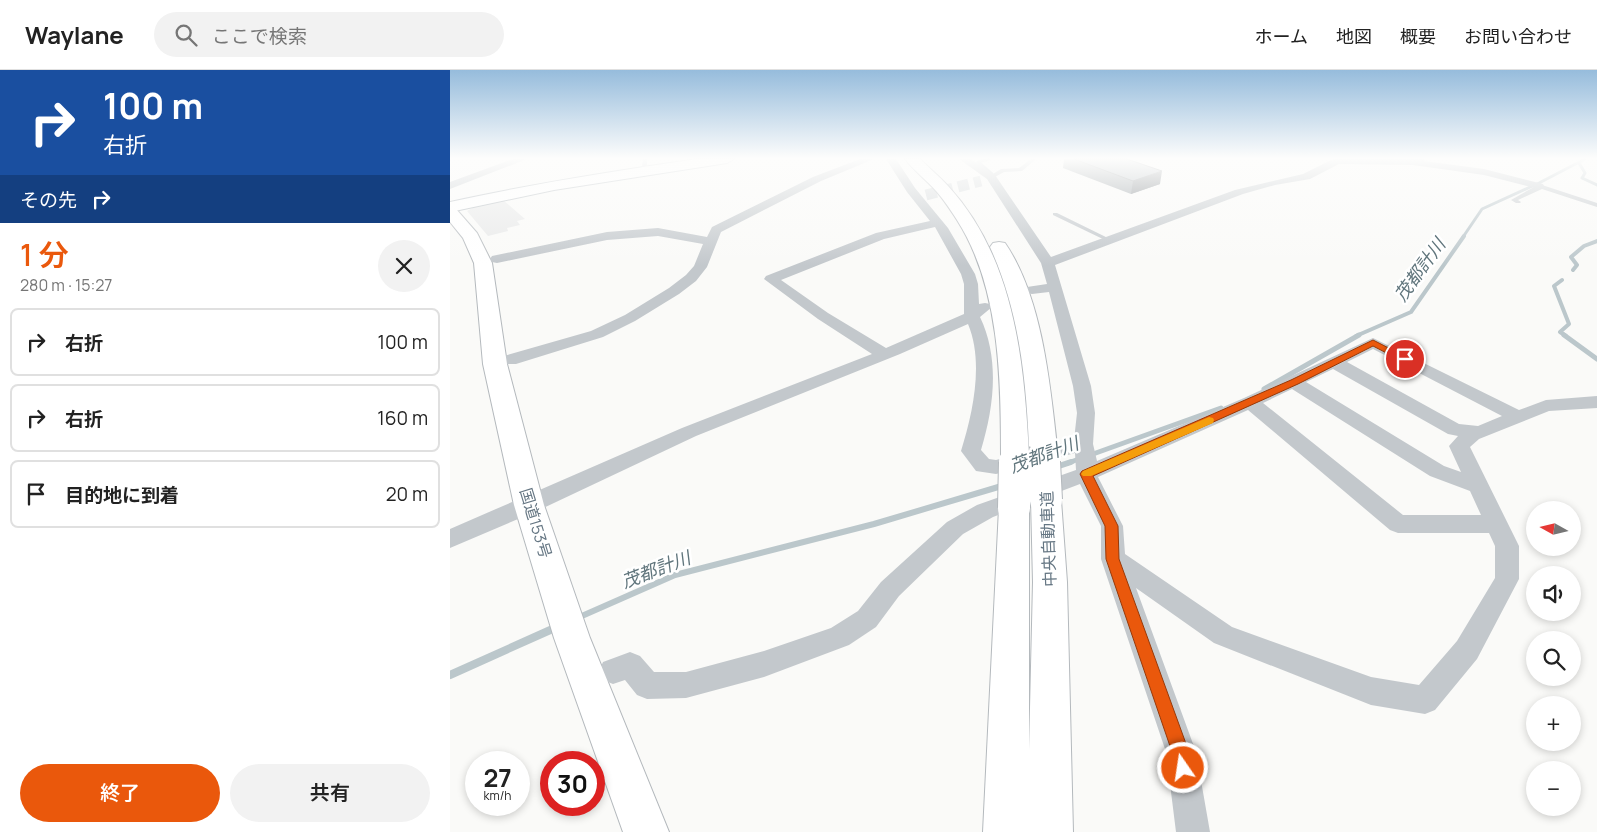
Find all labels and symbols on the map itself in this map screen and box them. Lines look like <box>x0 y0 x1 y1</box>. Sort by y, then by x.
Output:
water label: 茂都計川 <box>1388 232 1451 306</box>
pin <box>1384 338 1426 380</box>
water label: 茂都計川 <box>1006 430 1083 478</box>
street label: 国道153号 <box>515 485 557 561</box>
street label: 中央自動車道 <box>1035 491 1061 587</box>
north arrow <box>1526 501 1581 556</box>
water label: 茂都計川 <box>618 544 695 593</box>
position arrow <box>1156 741 1208 793</box>
speed limit sign: 30 <box>540 751 605 816</box>

